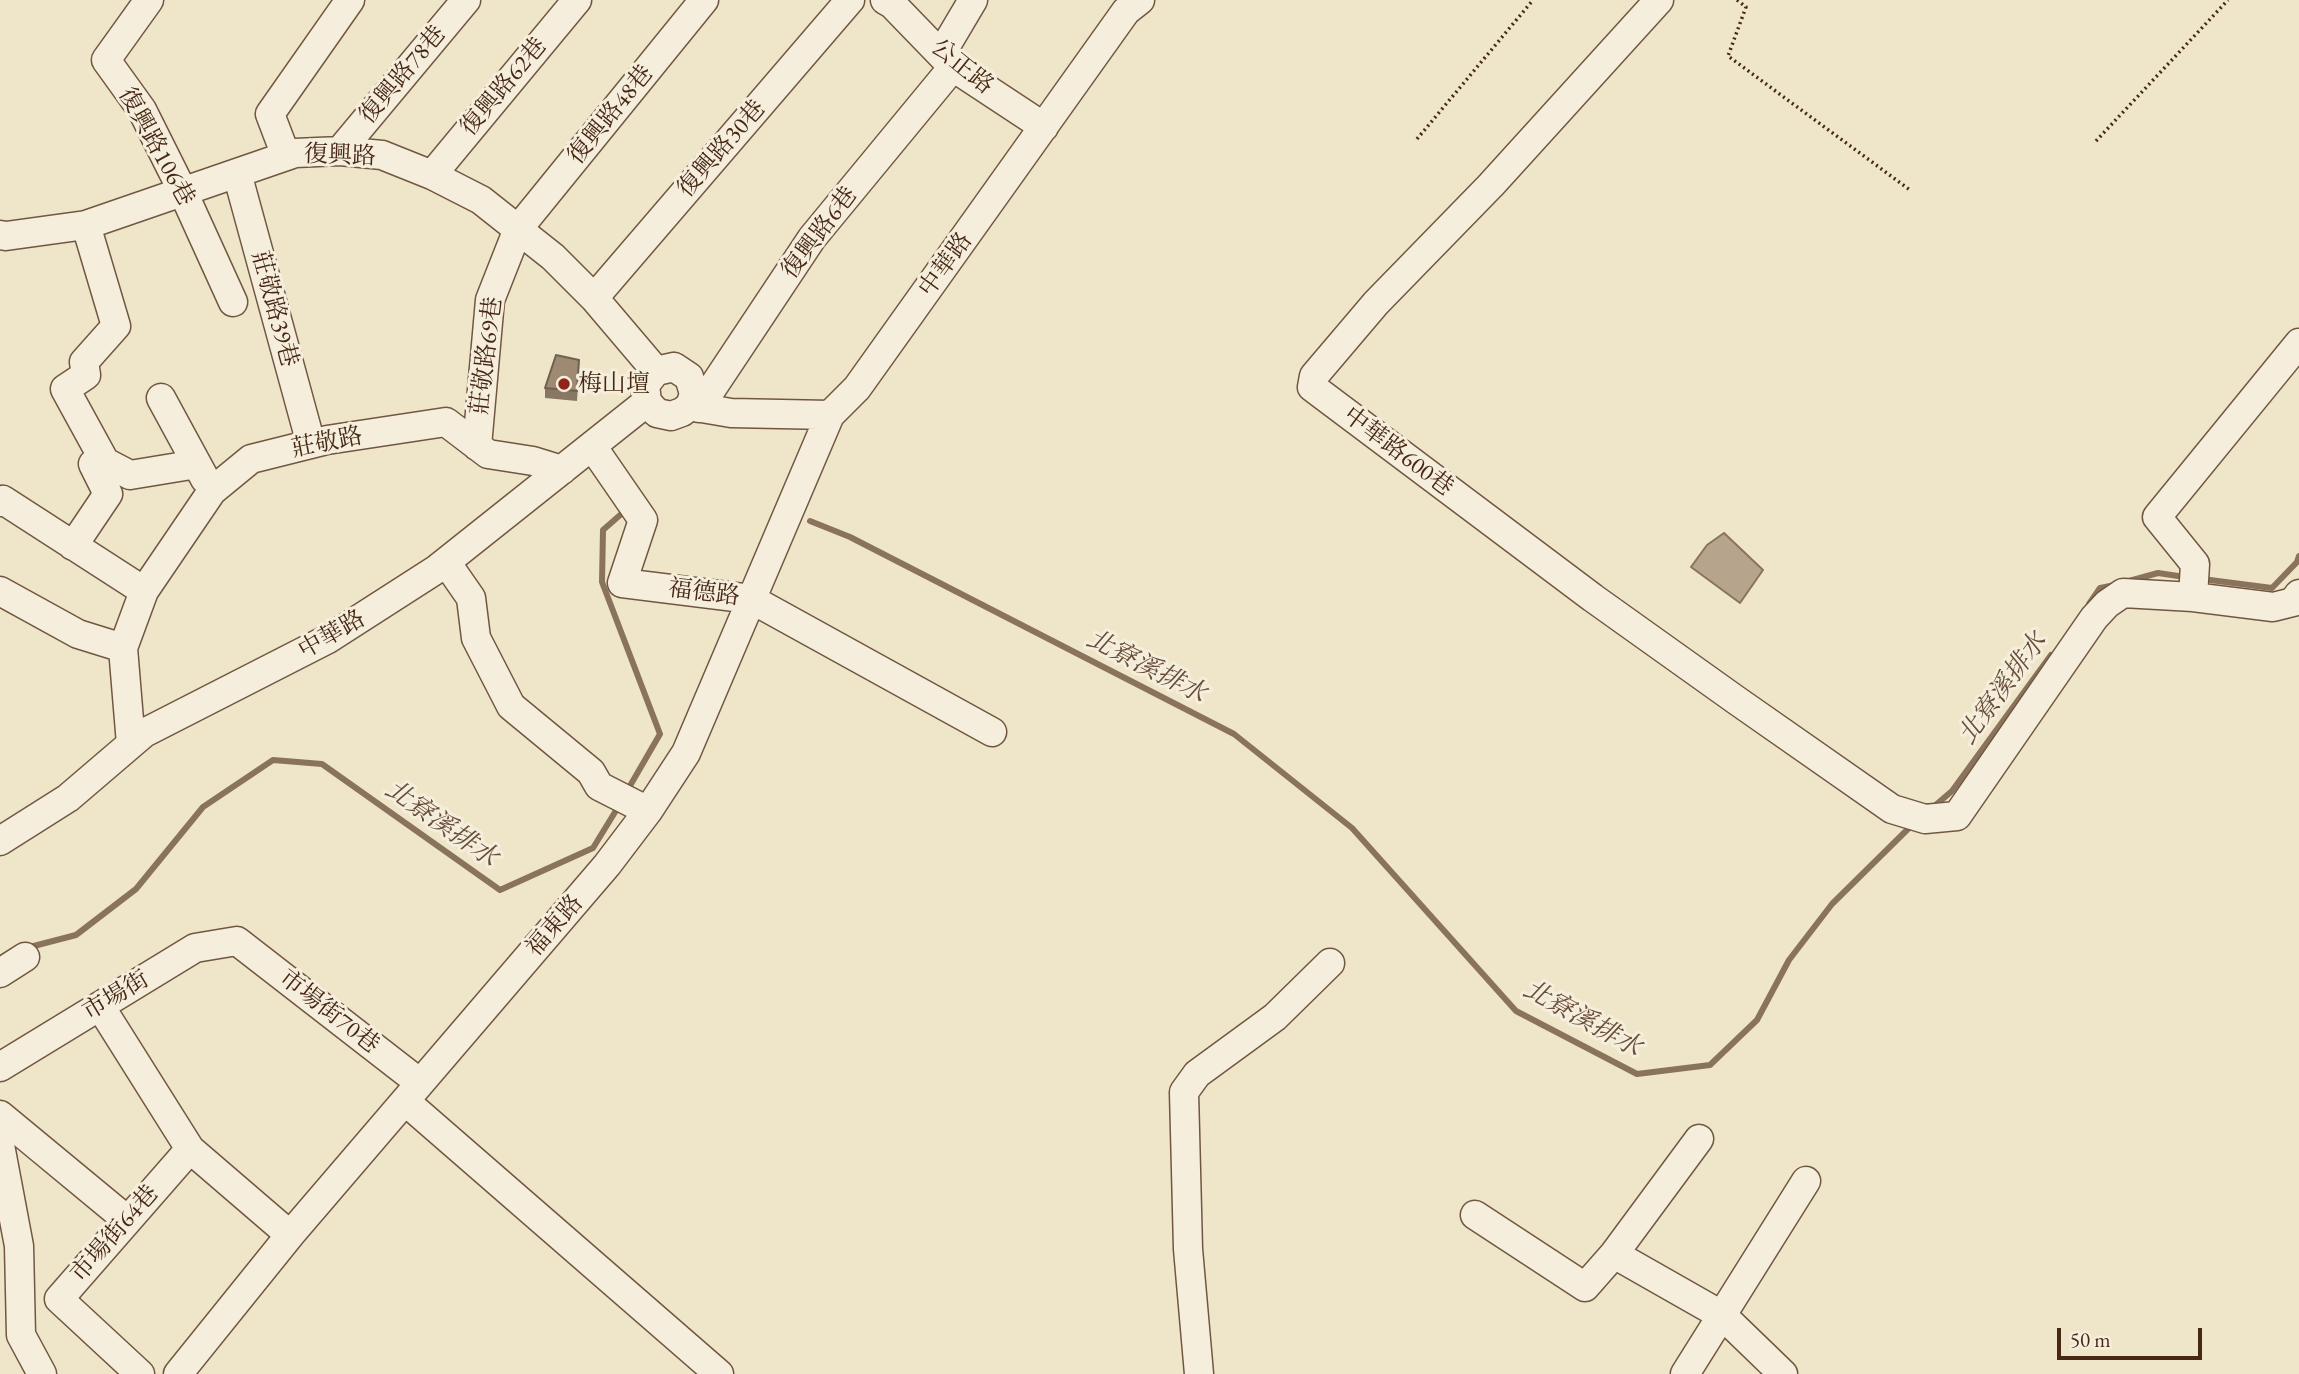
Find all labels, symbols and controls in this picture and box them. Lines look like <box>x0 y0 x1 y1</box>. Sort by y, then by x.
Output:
street label: 復興路78巷 <box>354 20 452 130</box>
street label: 復興路62巷 <box>455 32 553 142</box>
street label: 公正路 <box>925 33 999 101</box>
street label: 復興路48巷 <box>562 60 660 170</box>
street label: 復興路106巷 <box>112 83 200 211</box>
street label: 復興路30巷 <box>672 95 772 203</box>
street label: 復興路 <box>304 140 376 172</box>
street label: 復興路6巷 <box>776 181 864 285</box>
street label: 中華路 <box>913 227 979 303</box>
street label: 莊敬路39巷 <box>245 248 303 370</box>
street label: 莊敬路69巷 <box>465 295 509 417</box>
place label: 梅山壇 <box>578 370 650 398</box>
marker: 梅山壇 <box>556 376 572 392</box>
street label: 中華路600巷 <box>1337 401 1459 503</box>
street label: 莊敬路 <box>289 422 365 464</box>
street label: 福德路 <box>667 574 741 612</box>
street label: 中華路 <box>294 605 370 665</box>
water label: 北寮溪排水 <box>1081 624 1211 710</box>
water label: 北寮溪排水 <box>1952 627 2054 751</box>
water label: 北寮溪排水 <box>379 774 503 874</box>
street label: 福東路 <box>521 889 589 963</box>
street label: 市場街70巷 <box>273 964 385 1060</box>
street label: 市場街 <box>78 965 154 1027</box>
water label: 北寮溪排水 <box>1518 974 1646 1064</box>
street label: 市場街64巷 <box>65 1180 165 1288</box>
scale bar <box>2061 1314 2206 1358</box>
text: 50 m <box>2070 1326 2111 1353</box>

